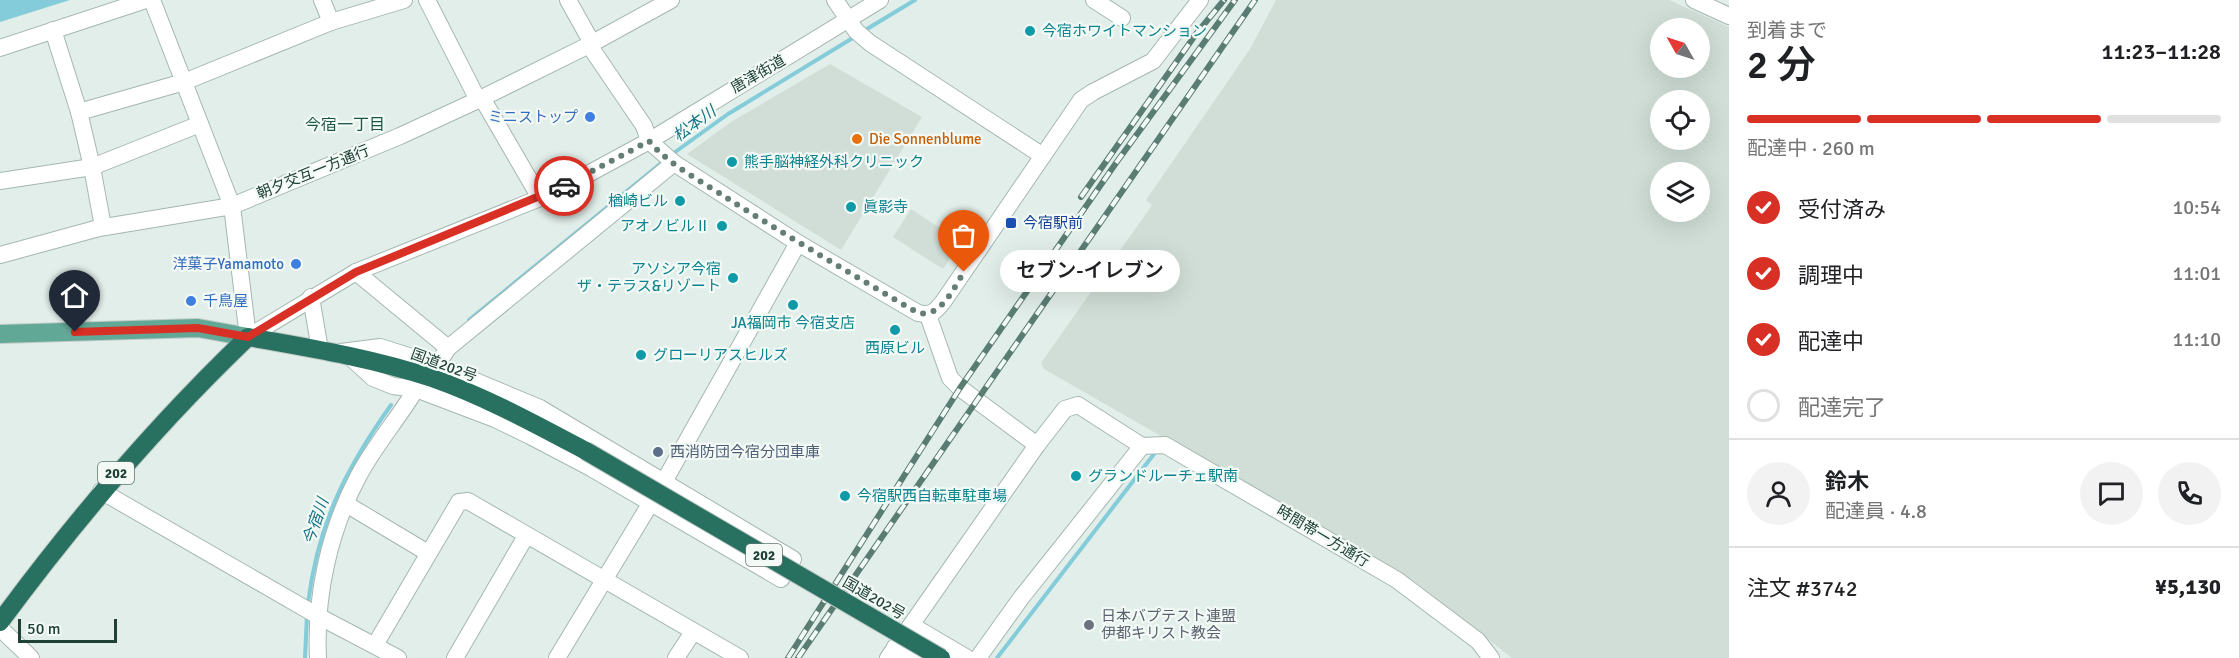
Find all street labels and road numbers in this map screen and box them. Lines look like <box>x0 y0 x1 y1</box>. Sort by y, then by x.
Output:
street label: 唐津街道 <box>728 51 788 97</box>
street label: 朝夕交互一方通行 <box>254 141 372 203</box>
street label: 国道202号 <box>408 345 480 385</box>
road number: 202 <box>98 462 134 484</box>
street label: 時間帯一方通行 <box>1273 501 1373 571</box>
road number: 202 <box>746 544 782 566</box>
street label: 国道202号 <box>839 573 909 623</box>

